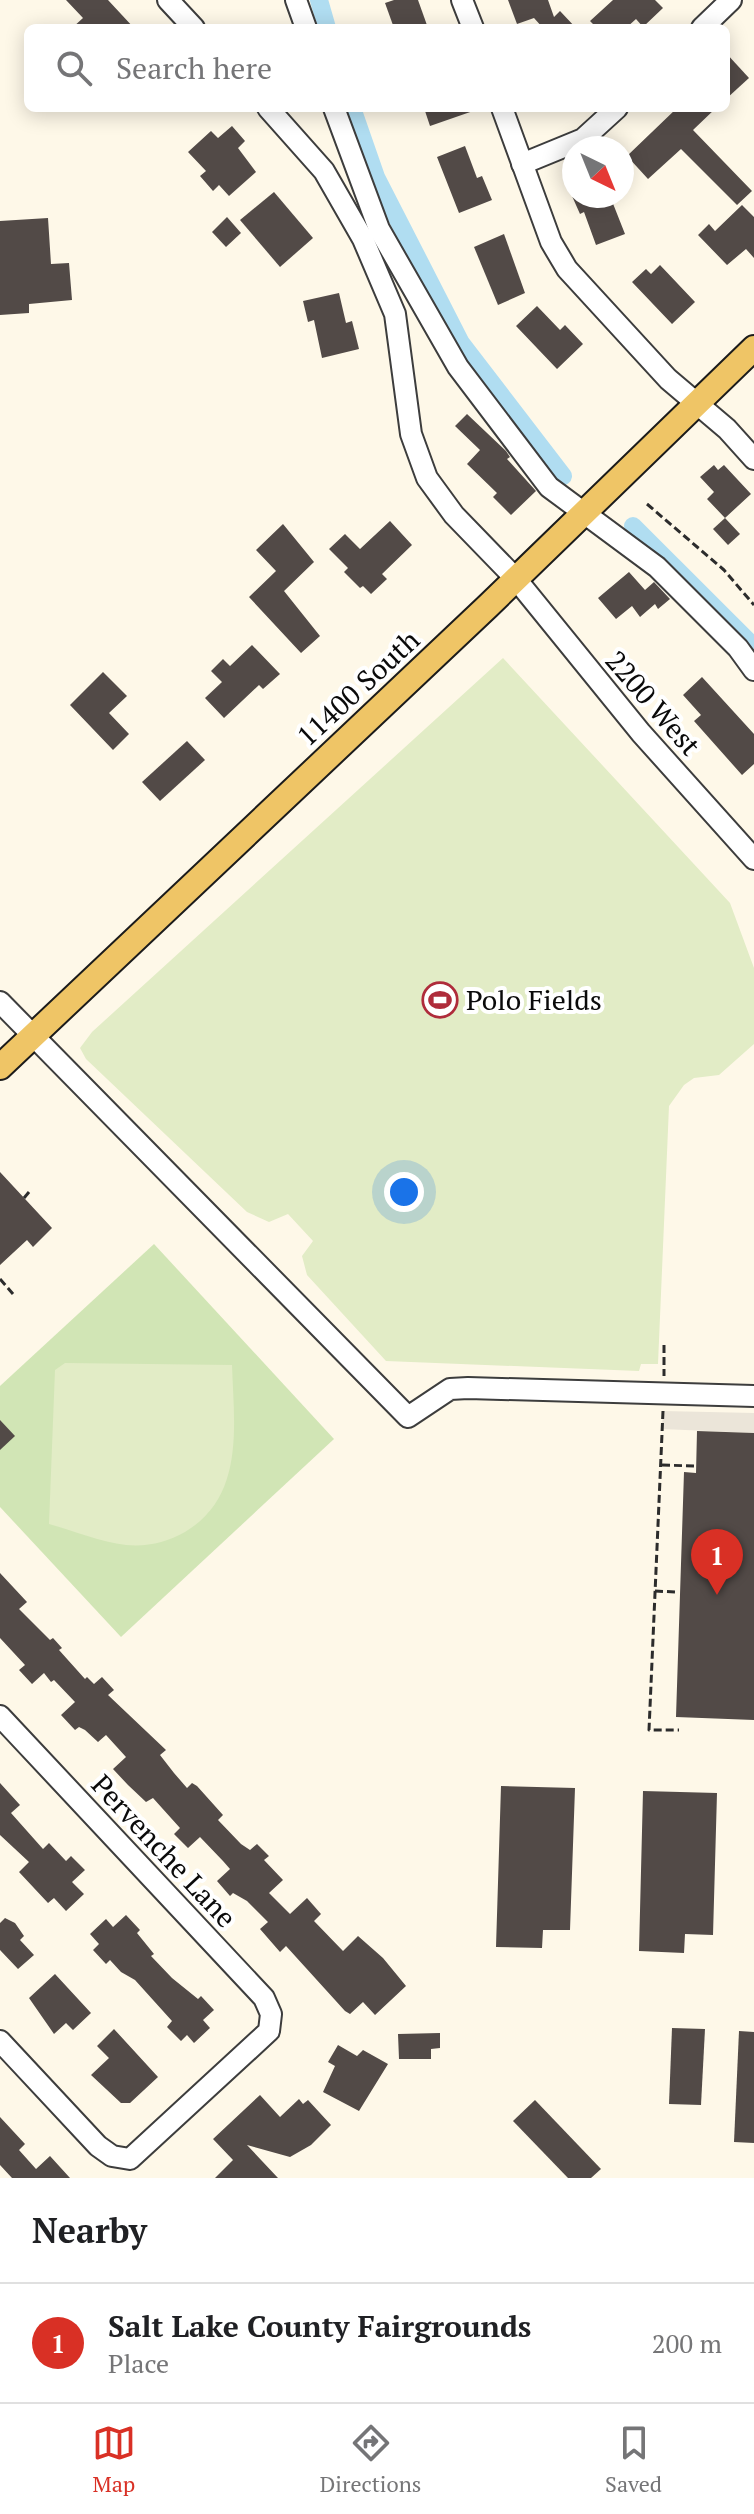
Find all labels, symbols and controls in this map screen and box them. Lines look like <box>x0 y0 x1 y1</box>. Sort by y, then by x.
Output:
search box <box>24 24 730 112</box>
icon: search <box>52 46 96 90</box>
text: Search here <box>116 48 272 88</box>
north arrow <box>562 136 634 208</box>
street label: 11400 South <box>288 621 427 754</box>
street label: 2200 West <box>598 642 710 763</box>
sports icon: Polo Fields <box>421 981 459 1019</box>
place label: Polo Fields <box>466 981 602 1018</box>
your location <box>384 1172 424 1212</box>
pin: 1 <box>691 1529 743 1595</box>
street label: Pervenche Lane <box>84 1766 245 1935</box>
text: Nearby <box>32 2208 147 2253</box>
text: Salt Lake County Fairgrounds <box>108 2306 531 2346</box>
text: 1 <box>51 2326 65 2360</box>
text: 200 m <box>652 2326 722 2360</box>
text: Place <box>108 2346 169 2380</box>
tab: Map <box>92 2421 136 2498</box>
tab: Directions <box>320 2421 421 2498</box>
tab: Saved <box>605 2421 662 2498</box>

